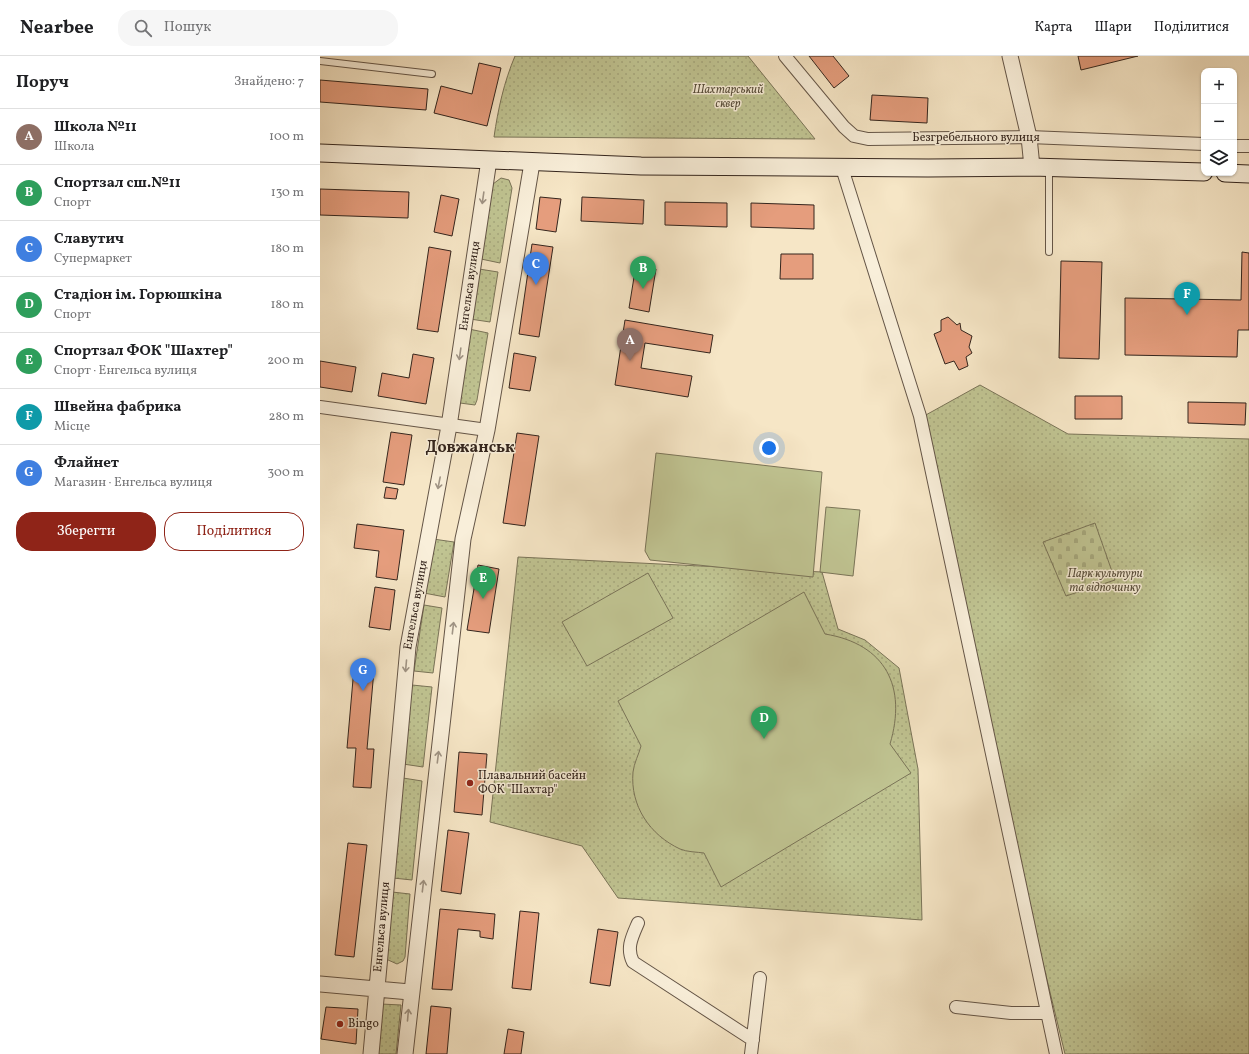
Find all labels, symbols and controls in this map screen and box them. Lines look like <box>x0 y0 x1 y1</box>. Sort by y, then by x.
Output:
search box <box>118 10 398 46</box>
text: Nearbee <box>20 15 94 41</box>
icon: search <box>132 17 154 39</box>
text: Пошук <box>164 17 211 38</box>
text: Карта <box>1035 18 1073 37</box>
text: Шари <box>1095 18 1132 37</box>
text: Поділитися <box>1154 18 1229 37</box>
map controls <box>1201 68 1237 176</box>
button: + <box>1201 68 1237 104</box>
text: Поруч <box>16 71 69 94</box>
text: Знайдено: 7 <box>234 73 304 91</box>
park label: Шахтарський сквер <box>693 82 763 112</box>
button: − <box>1201 104 1237 140</box>
text: Школа №11 <box>54 117 137 138</box>
text: A <box>24 128 34 146</box>
text: 100 m <box>269 128 304 146</box>
street label: Безгребельного вулиця <box>912 130 1040 146</box>
text: Школа <box>54 138 94 156</box>
button: layers <box>1201 140 1237 176</box>
text: Спортзал сш.№11 <box>54 173 181 194</box>
text: B <box>25 184 33 202</box>
text: 130 m <box>271 184 304 202</box>
one-way arrow <box>479 191 487 204</box>
text: Спорт <box>54 194 91 212</box>
text: Славутич <box>54 229 124 250</box>
text: C <box>25 240 33 258</box>
text: 180 m <box>270 240 304 258</box>
street label: Енгельса вулиця <box>456 240 484 332</box>
text: Супермаркет <box>54 250 132 268</box>
pin: C <box>523 252 549 285</box>
pin: B <box>630 256 656 289</box>
pin: F <box>1174 282 1200 315</box>
text: Стадіон ім. Горюшкіна <box>54 285 222 306</box>
text: D <box>24 296 34 314</box>
text: 180 m <box>270 296 304 314</box>
text: Спорт <box>54 306 91 324</box>
pin: A <box>617 328 643 361</box>
text: Спортзал ФОК "Шахтер" <box>54 341 233 362</box>
one-way arrow <box>456 348 464 361</box>
text: E <box>25 352 33 370</box>
text: 200 m <box>267 352 304 370</box>
text: Спорт · Енгельса вулиця <box>54 362 197 380</box>
text: Швейна фабрика <box>54 397 181 418</box>
text: F <box>25 408 33 426</box>
text: 280 m <box>268 408 304 426</box>
text: Місце <box>54 418 90 436</box>
district label: Довжанськ <box>425 437 515 459</box>
your location <box>759 438 779 458</box>
text: Флайнет <box>54 453 119 474</box>
text: G <box>24 464 34 482</box>
text: 300 m <box>268 464 304 482</box>
text: Магазин · Енгельса вулиця <box>54 474 212 492</box>
one-way arrow <box>434 476 442 489</box>
button: Зберегти <box>16 512 156 551</box>
button: Поділитися <box>164 512 304 551</box>
street label: Енгельса вулиця <box>400 559 432 651</box>
pin: E <box>470 566 496 599</box>
park label: Парк культури та відпочинку <box>1067 566 1143 596</box>
one-way arrow <box>449 622 457 635</box>
pin: G <box>350 658 376 691</box>
one-way arrow <box>402 659 409 672</box>
pin: D <box>751 706 777 739</box>
one-way arrow <box>434 751 442 764</box>
place label: Плавальний басейн ФОК "Шахтар" <box>478 768 586 798</box>
marker: Плавальний басейн ФОК "Шахтар" <box>465 778 475 788</box>
one-way arrow <box>419 880 427 893</box>
street label: Енгельса вулиця <box>370 881 394 973</box>
one-way arrow <box>405 1009 412 1022</box>
place label: Bingo <box>348 1016 379 1032</box>
marker: Bingo <box>335 1019 345 1029</box>

